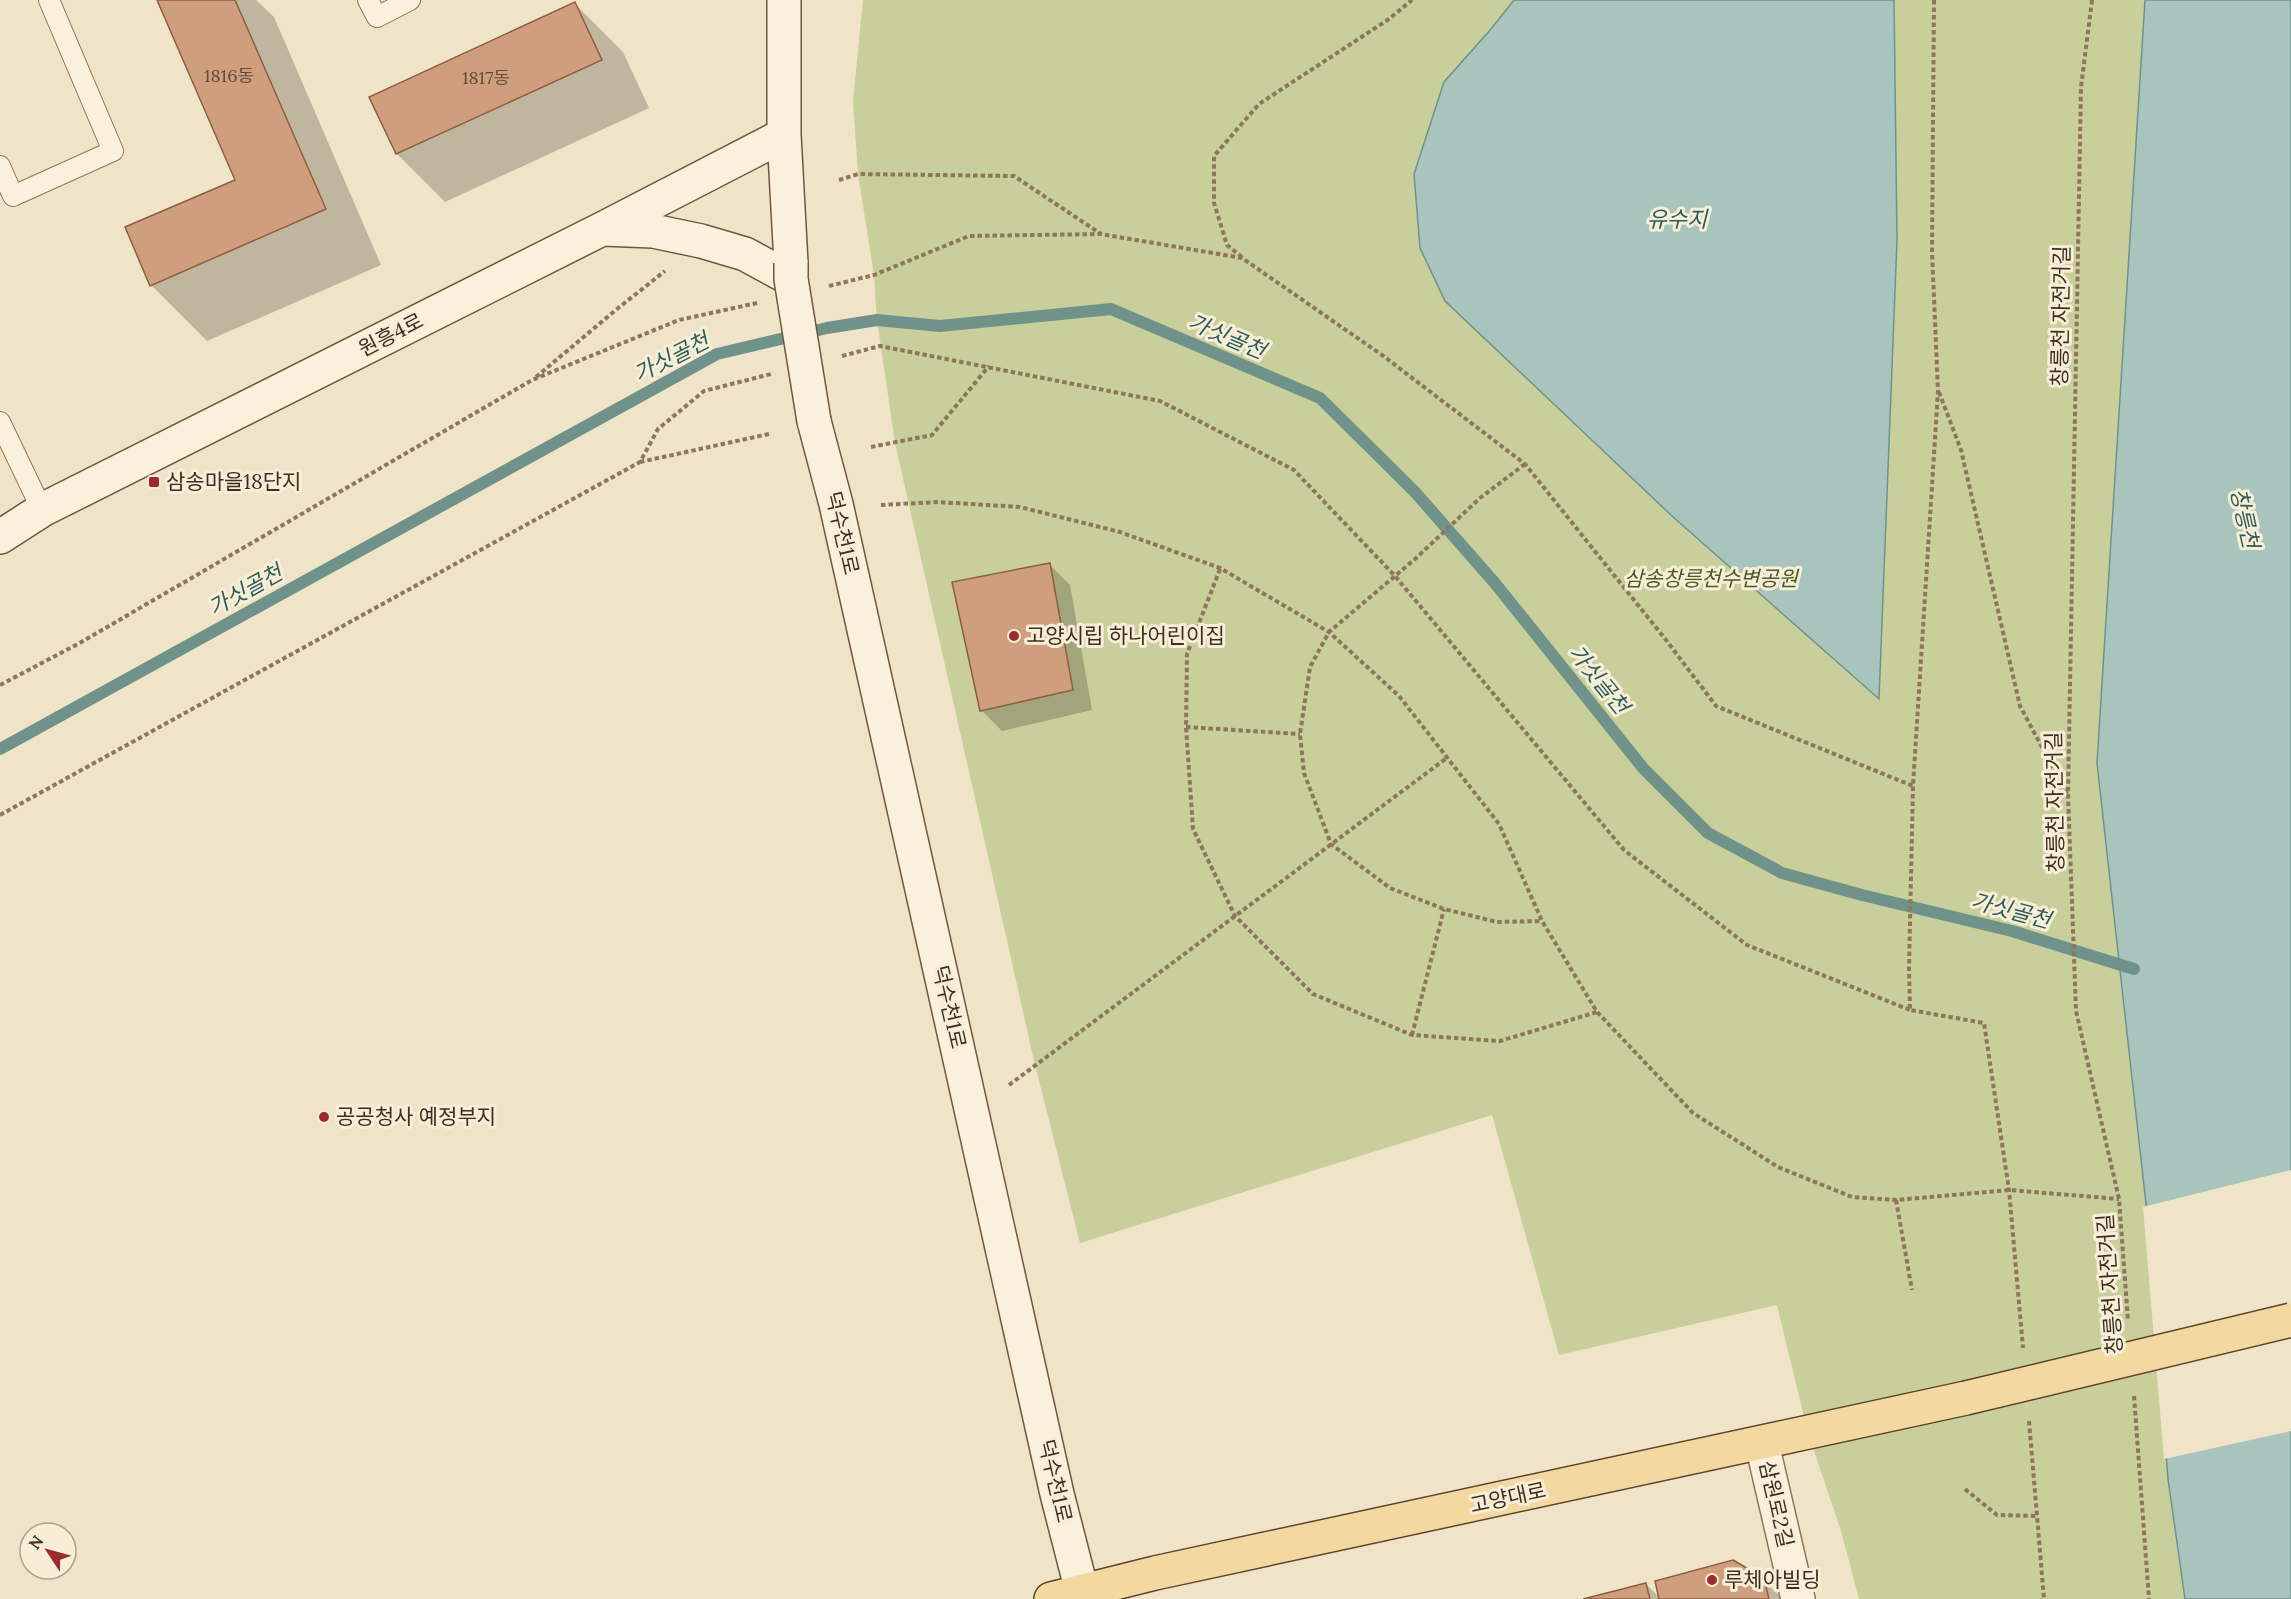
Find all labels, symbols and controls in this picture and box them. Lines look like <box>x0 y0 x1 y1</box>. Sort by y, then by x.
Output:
house number: 1816동 <box>204 64 254 87</box>
house number: 1817동 <box>462 66 510 89</box>
water label: 유수지 <box>1647 205 1709 233</box>
street label: 창릉천 자전거길 <box>2046 245 2075 387</box>
street label: 원흥4로 <box>354 307 428 362</box>
water label: 가싯골천 <box>1184 307 1272 366</box>
water label: 가싯골천 <box>629 325 716 388</box>
place label: 삼송마을18단지 <box>166 468 301 495</box>
marker: 삼송마을18단지 <box>147 475 161 489</box>
water label: 창릉천 <box>2225 485 2266 553</box>
street label: 덕수천1로 <box>820 488 865 577</box>
water label: 가싯골천 <box>203 557 290 622</box>
park label: 삼송창릉천수변공원 <box>1624 565 1800 592</box>
place label: 고양시립 하나어린이집 <box>1026 622 1225 649</box>
marker: 고양시립 하나어린이집 <box>1007 629 1021 643</box>
water label: 가싯골천 <box>1563 639 1637 721</box>
street label: 창릉천 자전거길 <box>2040 731 2069 873</box>
water label: 가싯골천 <box>1968 886 2056 935</box>
street label: 덕수천1로 <box>927 962 972 1051</box>
place label: 공공청사 예정부지 <box>336 1103 496 1130</box>
marker: 공공청사 예정부지 <box>317 1110 331 1124</box>
street label: 창릉천 자전거길 <box>2091 1213 2128 1355</box>
street label: 덕수천1로 <box>1033 1436 1078 1525</box>
street label: 삼원로2길 <box>1753 1458 1800 1550</box>
street label: 고양대로 <box>1467 1476 1548 1519</box>
north arrow <box>18 1521 78 1581</box>
text: N <box>24 1531 48 1553</box>
place label: 루체아빌딩 <box>1724 1566 1821 1593</box>
marker: 루체아빌딩 <box>1705 1573 1719 1587</box>

